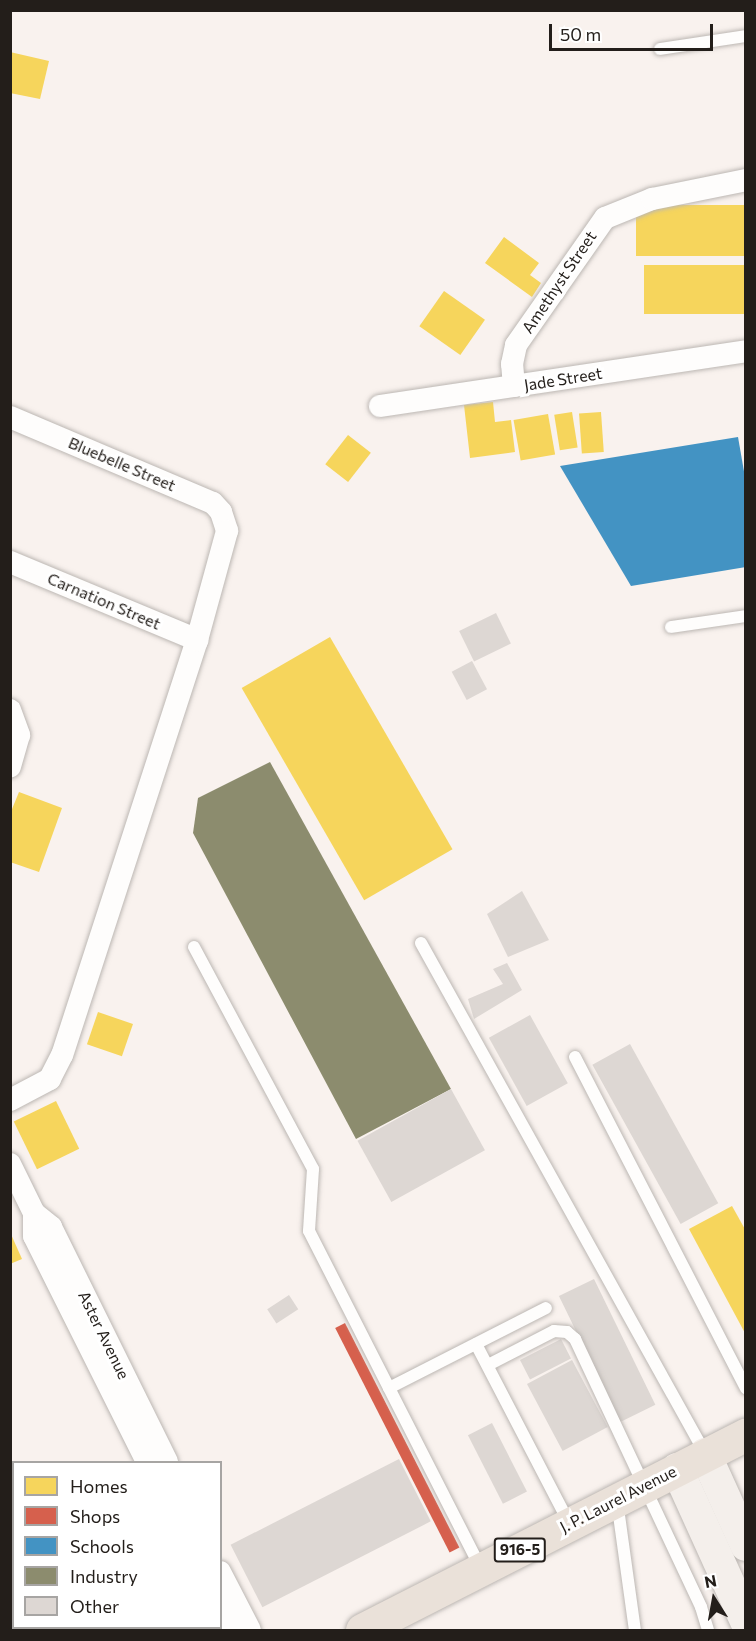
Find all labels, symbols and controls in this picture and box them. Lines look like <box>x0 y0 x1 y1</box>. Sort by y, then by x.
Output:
scale bar <box>552 12 716 50</box>
text: 50 m <box>560 23 601 45</box>
street label: Amethyst Street <box>518 227 600 337</box>
street label: Jade Street <box>522 363 604 395</box>
street label: Bluebelle Street <box>66 433 178 495</box>
street label: Carnation Street <box>45 569 163 633</box>
street label: Aster Avenue <box>74 1288 134 1382</box>
legend <box>12 1461 222 1629</box>
street label: J. P. Laurel Avenue <box>557 1461 679 1537</box>
text: Homes <box>70 1475 128 1497</box>
text: Shops <box>70 1505 120 1527</box>
text: Schools <box>70 1535 134 1557</box>
road number: 916-5 <box>493 1538 547 1562</box>
text: Industry <box>70 1565 138 1587</box>
north arrow <box>684 1569 744 1629</box>
text: N <box>703 1570 718 1591</box>
text: Other <box>70 1595 119 1617</box>

